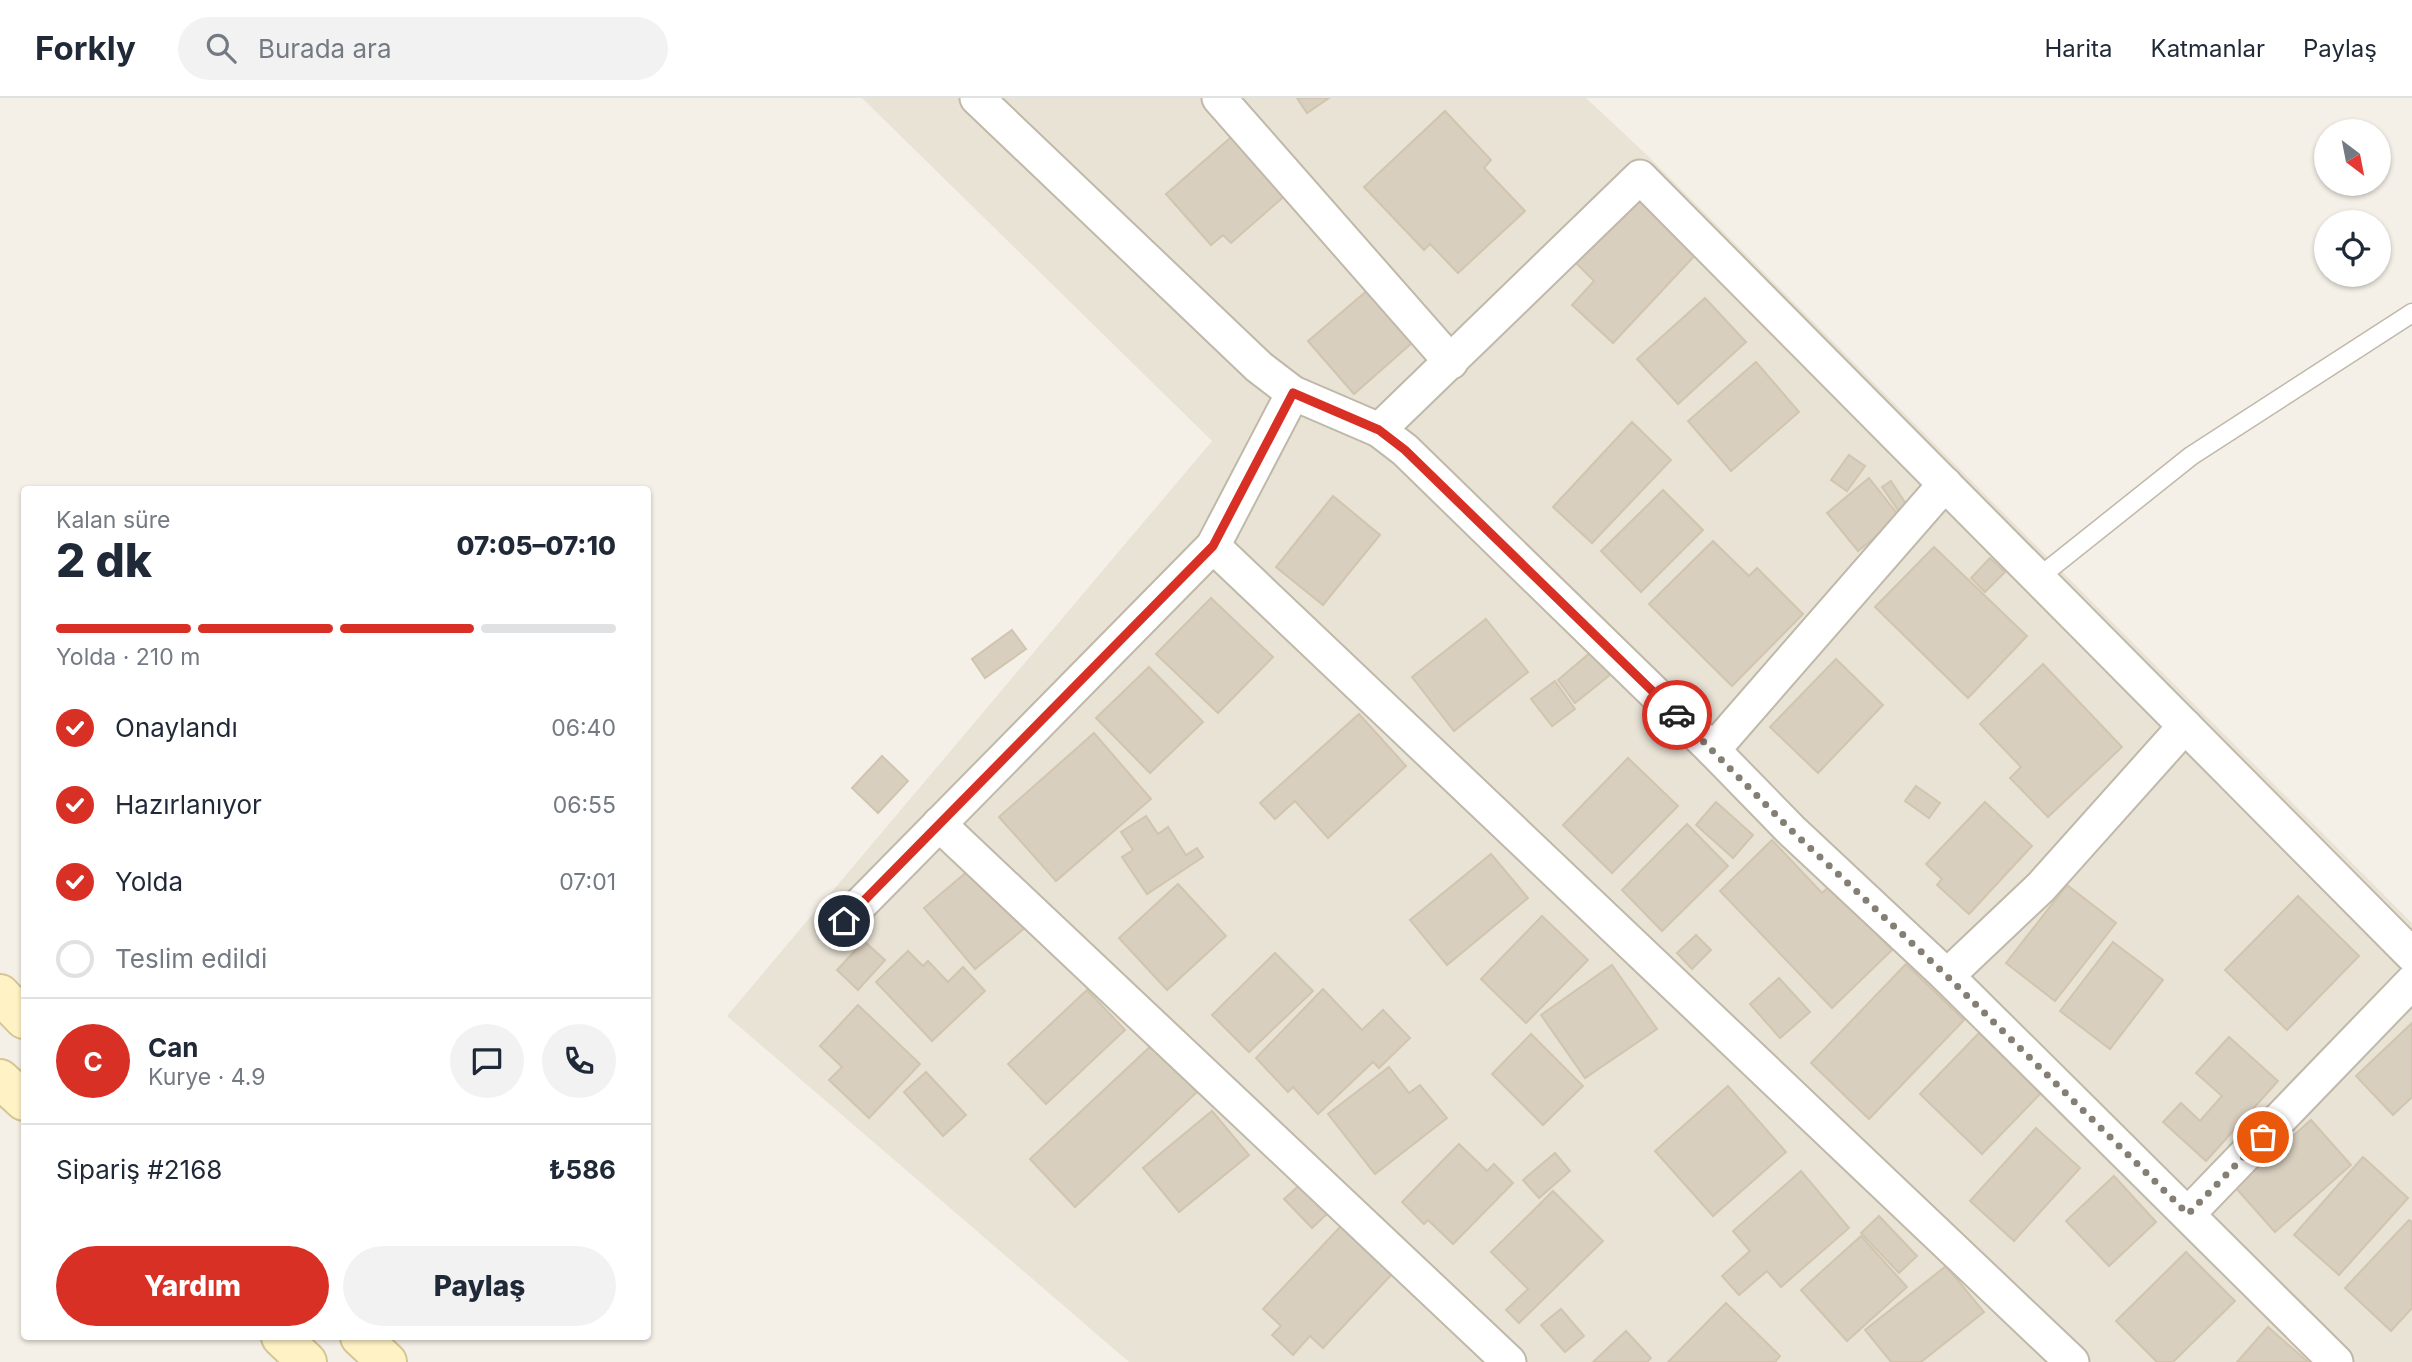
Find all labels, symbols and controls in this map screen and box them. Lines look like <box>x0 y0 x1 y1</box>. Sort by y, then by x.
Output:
search box <box>178 17 668 80</box>
text: Forkly <box>35 28 136 68</box>
icon: search <box>202 29 240 67</box>
text: Burada ara <box>258 33 392 64</box>
text: Harita <box>2045 34 2113 63</box>
text: Katmanlar <box>2151 34 2265 63</box>
text: Paylaş <box>2303 34 2377 63</box>
north arrow <box>2314 119 2390 196</box>
map controls <box>2314 119 2391 287</box>
button: locate <box>2314 210 2391 287</box>
text: Kalan süre <box>56 506 170 534</box>
text: 07:05–07:10 <box>456 530 616 561</box>
text: 2 dk <box>56 532 152 588</box>
text: Yolda · 210 m <box>56 643 200 671</box>
courier <box>1642 680 1712 750</box>
icon: car <box>1658 696 1696 734</box>
icon: check <box>56 709 94 747</box>
text: Onaylandı <box>115 712 238 743</box>
text: 06:40 <box>551 714 616 742</box>
icon: check <box>56 786 94 824</box>
text: Hazırlanıyor <box>115 789 262 820</box>
text: 06:55 <box>553 791 616 819</box>
icon: check <box>56 863 94 901</box>
text: Yolda <box>115 866 183 897</box>
text: 07:01 <box>559 868 616 896</box>
pin <box>814 891 874 951</box>
icon: home <box>825 902 863 940</box>
text: Teslim edildi <box>115 943 267 974</box>
button: chat <box>450 1024 524 1098</box>
button: phone <box>542 1024 616 1098</box>
text: Can <box>148 1032 199 1063</box>
text: C <box>83 1046 103 1077</box>
text: Kurye · 4.9 <box>148 1063 266 1091</box>
pin <box>2233 1107 2293 1167</box>
icon: bag <box>2244 1118 2282 1156</box>
text: Sipariş #2168 <box>56 1154 222 1185</box>
text: ₺586 <box>549 1154 616 1185</box>
button: Yardım <box>56 1246 329 1326</box>
button: Paylaş <box>343 1246 616 1326</box>

